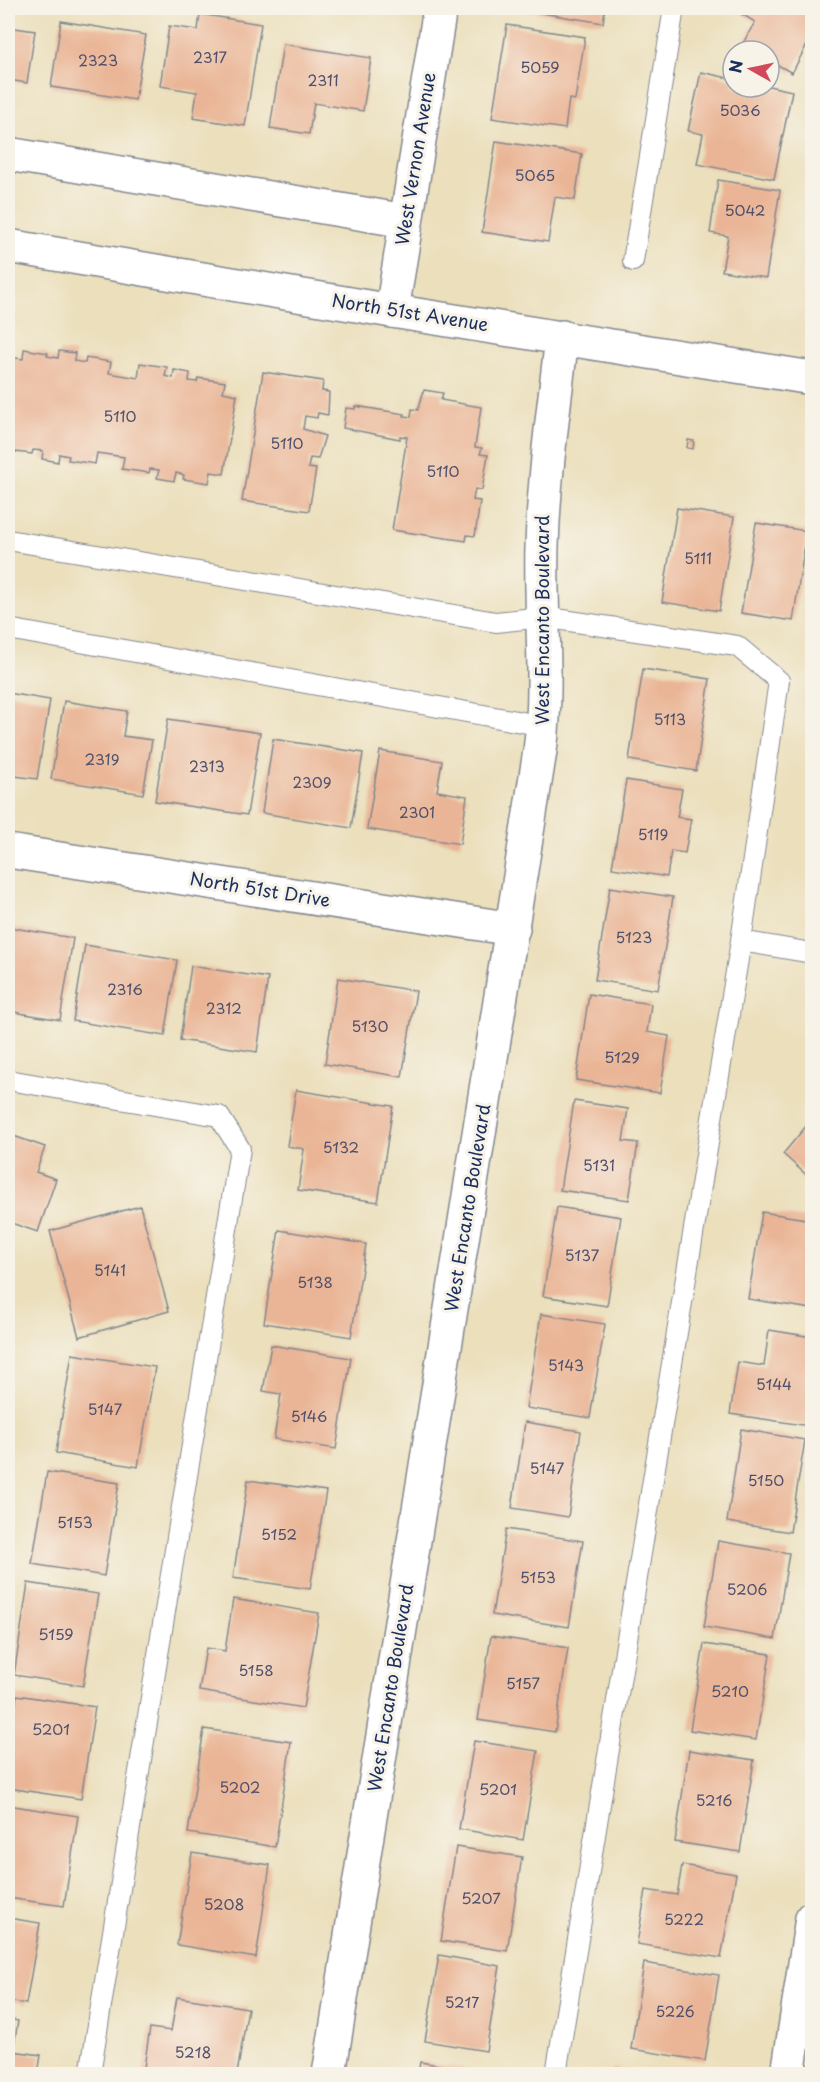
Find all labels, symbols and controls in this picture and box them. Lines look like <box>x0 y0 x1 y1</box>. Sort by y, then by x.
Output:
north arrow <box>721 39 781 99</box>
house number: 2317 <box>193 45 228 68</box>
house number: 2323 <box>78 48 118 71</box>
house number: 5059 <box>520 55 560 78</box>
text: N <box>722 58 748 75</box>
house number: 2311 <box>307 68 339 91</box>
street label: West Vernon Avenue <box>388 70 442 247</box>
house number: 5036 <box>719 98 761 121</box>
house number: 5065 <box>515 163 555 186</box>
house number: 5042 <box>725 198 765 221</box>
street label: North 51st Avenue <box>330 286 491 337</box>
house number: 5110 <box>104 404 137 427</box>
house number: 5110 <box>271 431 304 454</box>
house number: 5110 <box>427 459 460 482</box>
street label: West Encanto Boulevard <box>528 515 555 725</box>
house number: 5111 <box>684 546 712 569</box>
house number: 5113 <box>654 707 686 730</box>
house number: 2319 <box>85 747 119 770</box>
house number: 2313 <box>189 754 225 777</box>
house number: 2309 <box>292 770 332 793</box>
house number: 2301 <box>399 800 435 823</box>
house number: 5119 <box>638 822 668 845</box>
street label: North 51st Drive <box>188 864 333 913</box>
house number: 5123 <box>616 925 652 948</box>
house number: 2316 <box>107 977 143 1000</box>
house number: 2312 <box>206 996 242 1019</box>
house number: 5130 <box>351 1014 389 1037</box>
house number: 5129 <box>604 1045 640 1068</box>
street label: West Encanto Boulevard <box>437 1102 496 1314</box>
house number: 5132 <box>323 1135 359 1158</box>
house number: 5131 <box>583 1153 615 1176</box>
house number: 5137 <box>565 1243 600 1266</box>
house number: 5141 <box>94 1258 126 1281</box>
house number: 5138 <box>297 1270 333 1293</box>
house number: 5143 <box>548 1353 584 1376</box>
house number: 5144 <box>756 1372 792 1395</box>
house number: 5147 <box>88 1397 123 1420</box>
house number: 5146 <box>291 1404 327 1427</box>
house number: 5147 <box>530 1456 565 1479</box>
house number: 5150 <box>748 1468 784 1491</box>
house number: 5153 <box>57 1510 93 1533</box>
house number: 5152 <box>261 1522 297 1545</box>
house number: 5153 <box>520 1565 556 1588</box>
house number: 5206 <box>727 1577 767 1600</box>
street label: West Encanto Boulevard <box>360 1582 419 1794</box>
house number: 5159 <box>38 1622 74 1645</box>
house number: 5158 <box>238 1658 274 1681</box>
house number: 5157 <box>506 1671 541 1694</box>
house number: 5210 <box>711 1679 749 1702</box>
house number: 5201 <box>32 1717 70 1740</box>
house number: 5202 <box>220 1775 260 1798</box>
house number: 5201 <box>479 1777 517 1800</box>
house number: 5216 <box>696 1788 732 1811</box>
house number: 5207 <box>461 1886 501 1909</box>
house number: 5208 <box>204 1892 244 1915</box>
house number: 5222 <box>664 1907 704 1930</box>
house number: 5217 <box>445 1990 479 2013</box>
house number: 5226 <box>655 1999 695 2022</box>
house number: 5218 <box>175 2040 211 2063</box>

